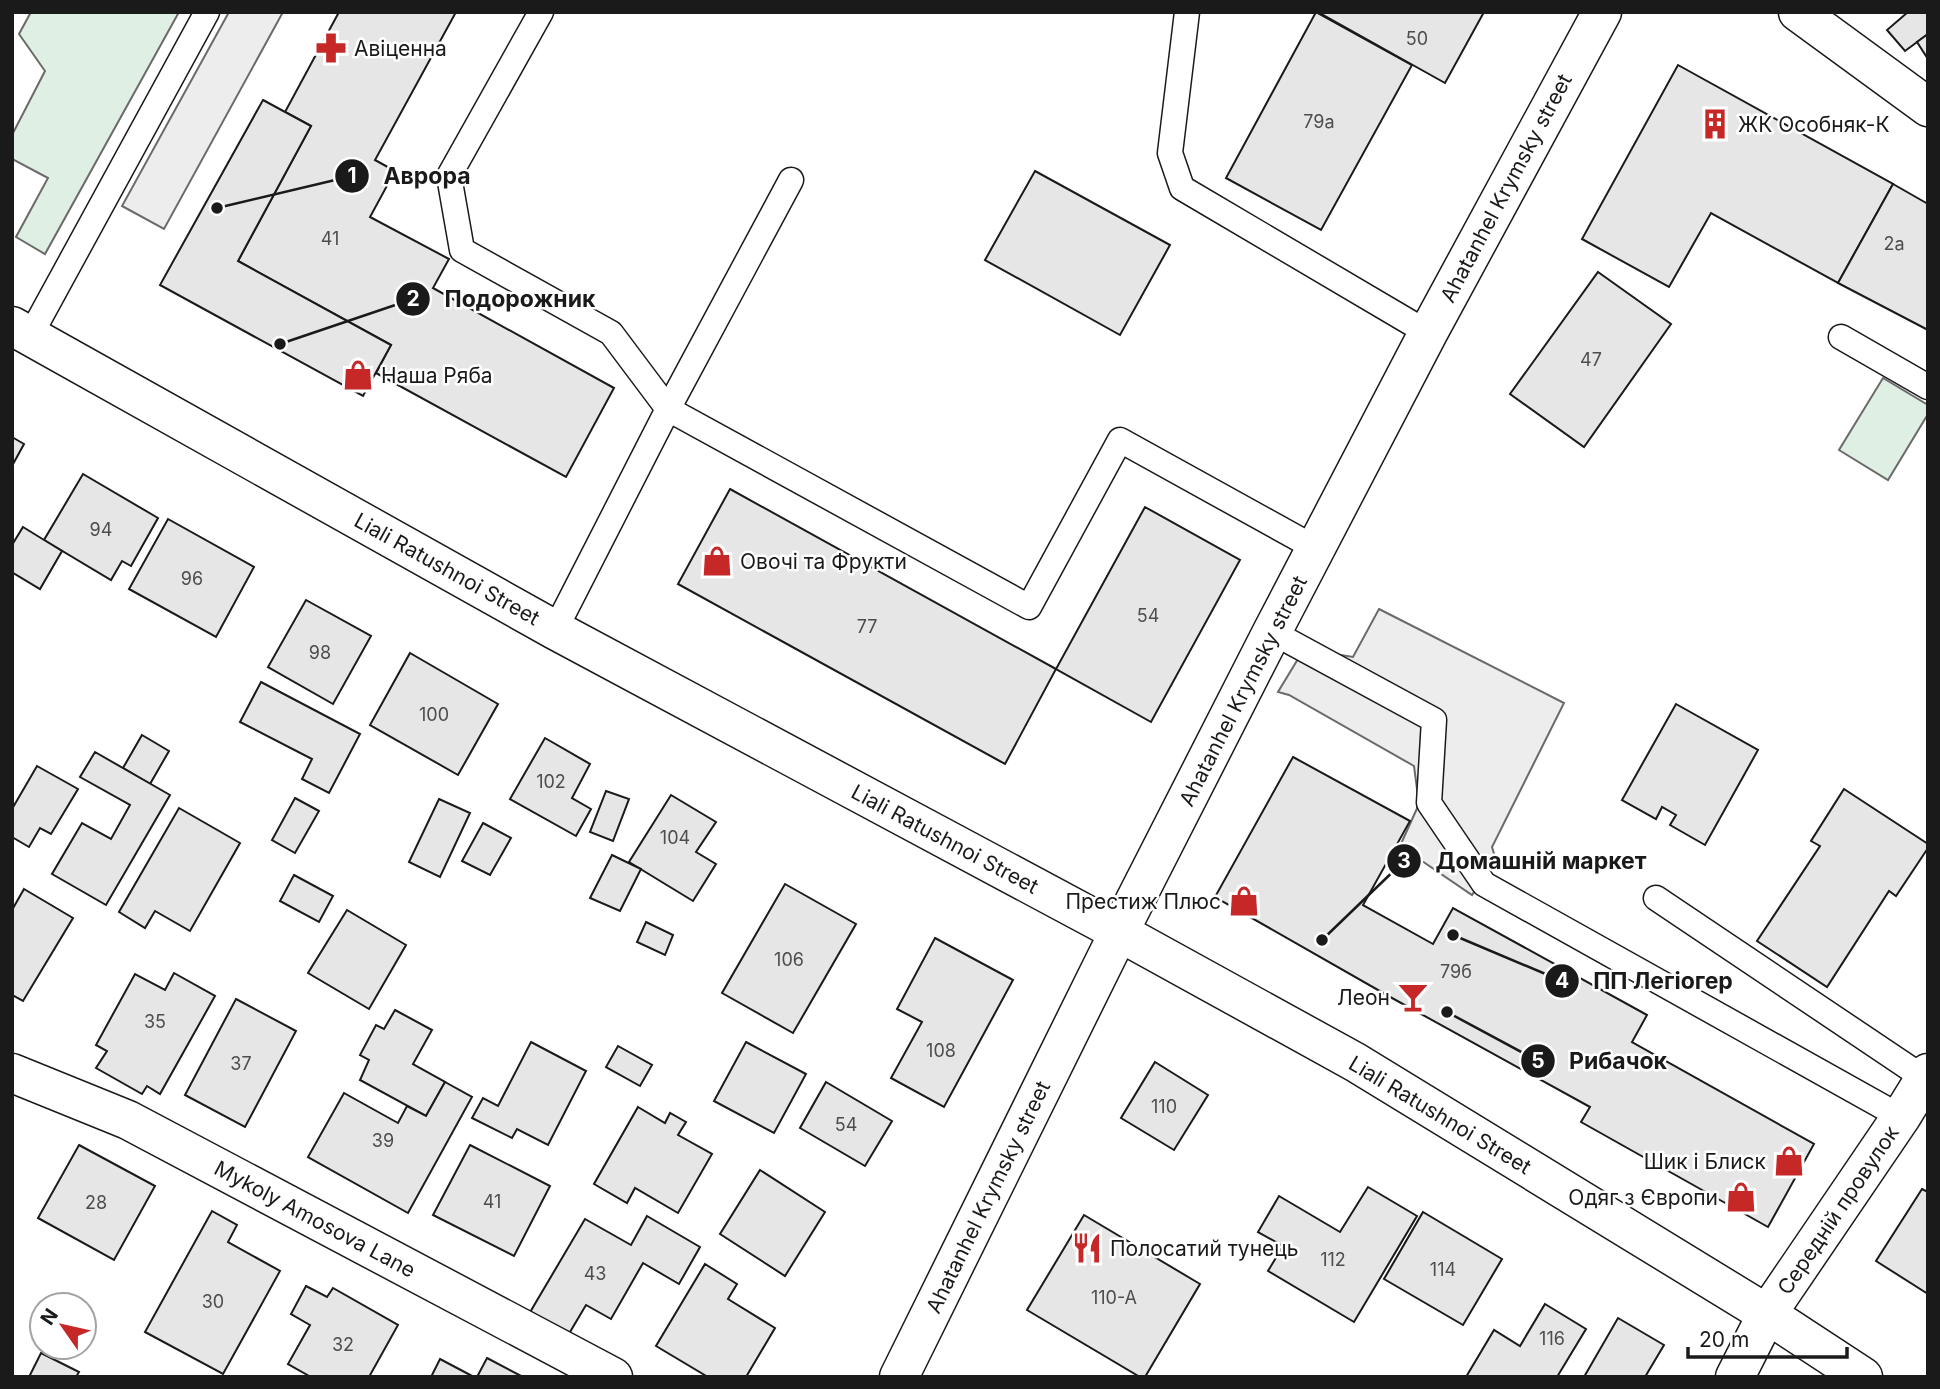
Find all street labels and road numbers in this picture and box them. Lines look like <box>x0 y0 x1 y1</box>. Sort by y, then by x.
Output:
street label: Ahatanhel Krymsky street <box>1435 69 1577 307</box>
street label: Liali Ratushnoi Street <box>350 508 544 630</box>
street label: Ahatanhel Krymsky street <box>1174 572 1312 810</box>
street label: Liali Ratushnoi Street <box>847 779 1043 899</box>
street label: Liali Ratushnoi Street <box>1344 1051 1536 1179</box>
street label: Ahatanhel Krymsky street <box>921 1077 1055 1317</box>
street label: Середній провулок <box>1772 1120 1904 1299</box>
street label: Mykoly Amosova Lane <box>210 1155 420 1283</box>

